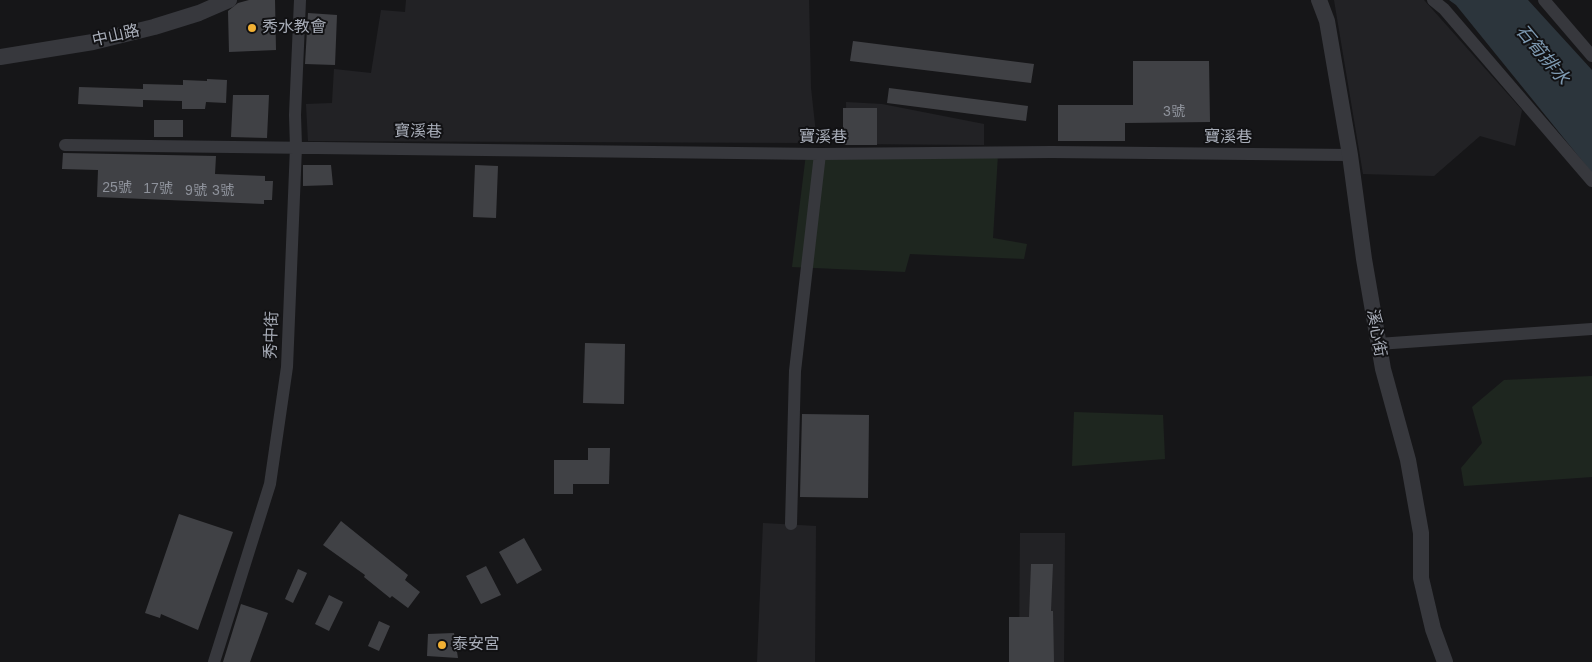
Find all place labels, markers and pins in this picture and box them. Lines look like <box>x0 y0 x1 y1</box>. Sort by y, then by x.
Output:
place label: 秀水教會 <box>262 18 326 38</box>
marker: 秀水教會 <box>246 22 258 34</box>
place label: 泰安宮 <box>452 635 500 655</box>
marker: 泰安宮 <box>436 639 448 651</box>

